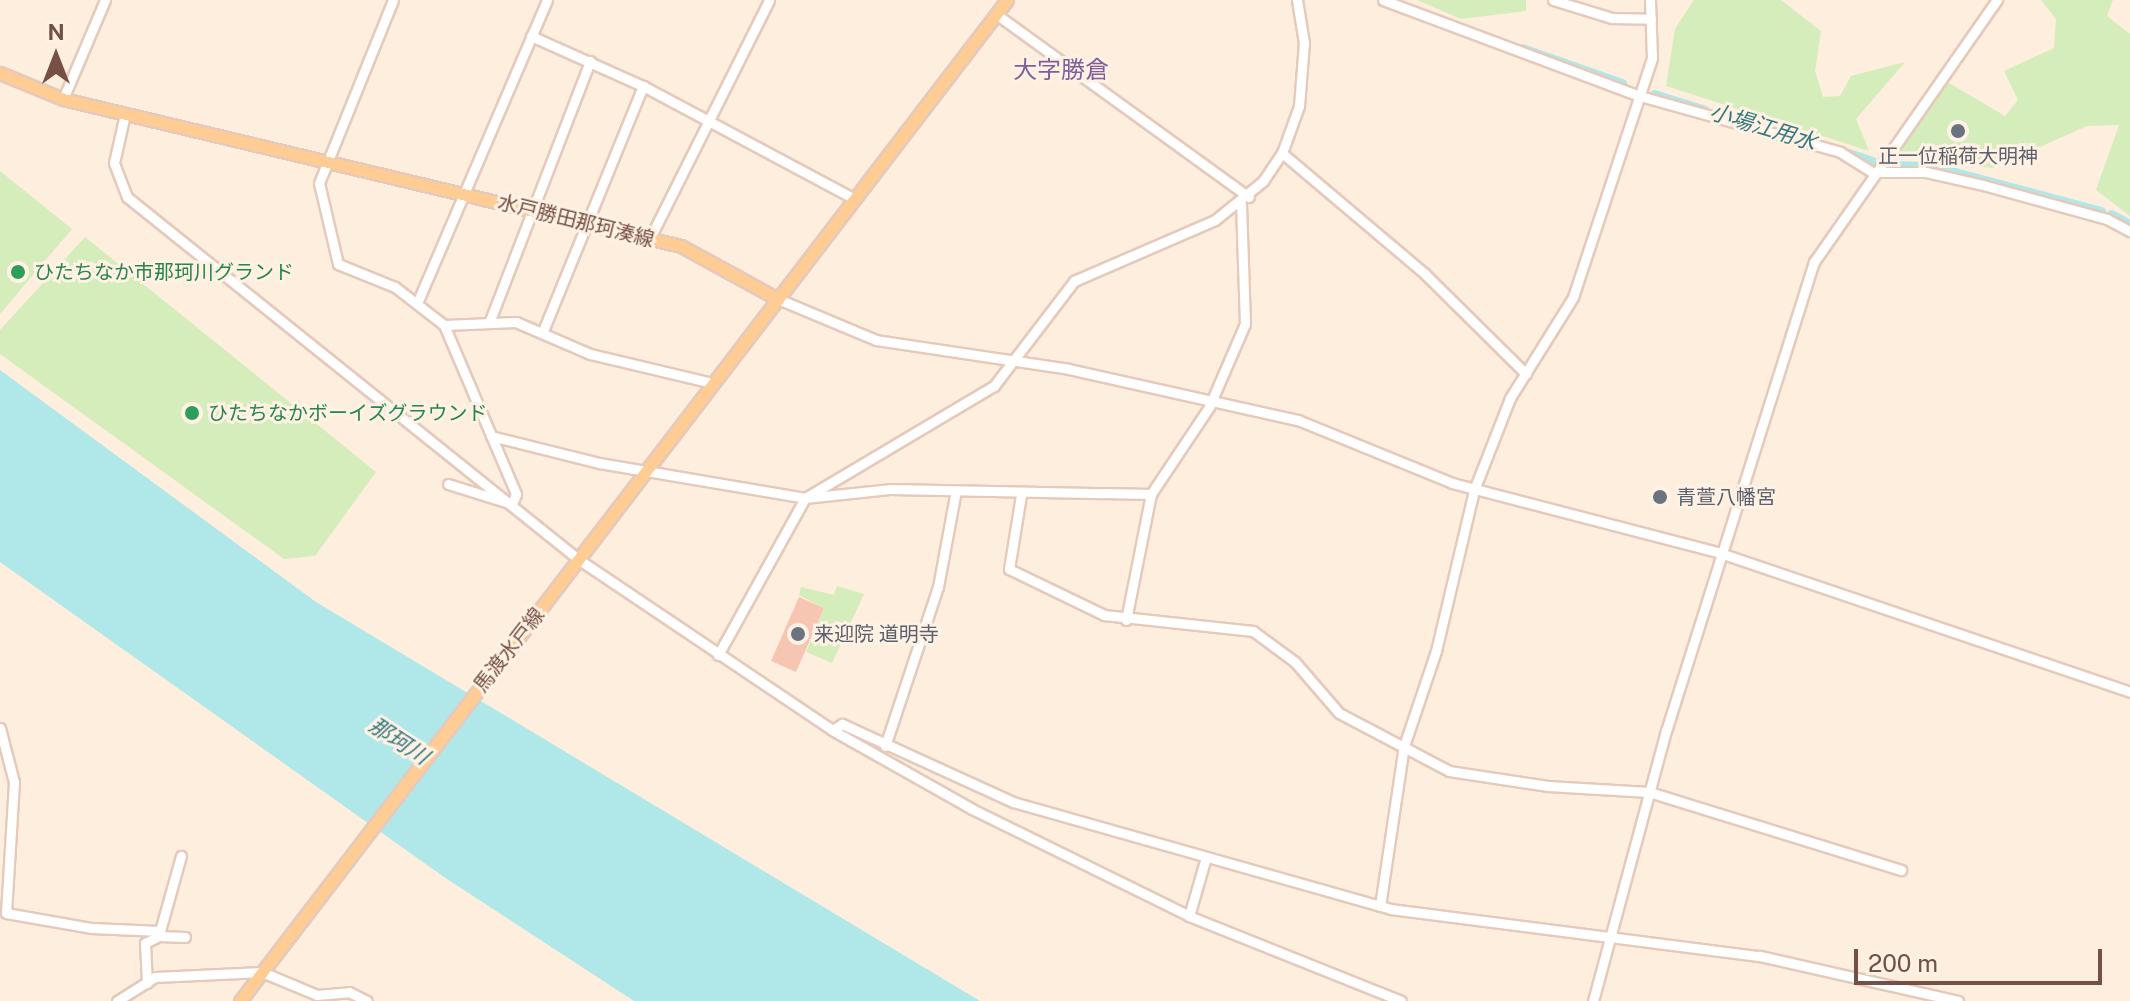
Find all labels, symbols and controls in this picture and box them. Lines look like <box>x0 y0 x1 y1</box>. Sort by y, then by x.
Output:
north arrow <box>16 16 96 96</box>
text: N <box>47 19 65 45</box>
district label: 大字勝倉 <box>1013 56 1109 84</box>
water label: 小場江用水 <box>1707 98 1819 156</box>
marker: 正一位稲荷大明神 <box>1949 122 1967 140</box>
place label: 正一位稲荷大明神 <box>1878 144 2038 168</box>
street label: 水戸勝田那珂湊線 <box>495 190 657 252</box>
place label: ひたちなか市那珂川グランド <box>34 260 294 284</box>
marker: ひたちなか市那珂川グランド <box>9 263 27 281</box>
place label: ひたちなかボーイズグラウンド <box>208 401 488 425</box>
marker: ひたちなかボーイズグラウンド <box>183 404 201 422</box>
place label: 青萱八幡宮 <box>1676 485 1776 509</box>
marker: 青萱八幡宮 <box>1651 488 1669 506</box>
street label: 馬渡水戸線 <box>469 603 549 697</box>
place label: 来迎院 道明寺 <box>814 622 939 646</box>
marker: 来迎院 道明寺 <box>789 625 807 643</box>
water label: 那珂川 <box>364 712 434 770</box>
scale bar <box>1858 933 2106 983</box>
text: 200 m <box>1868 949 1938 977</box>

